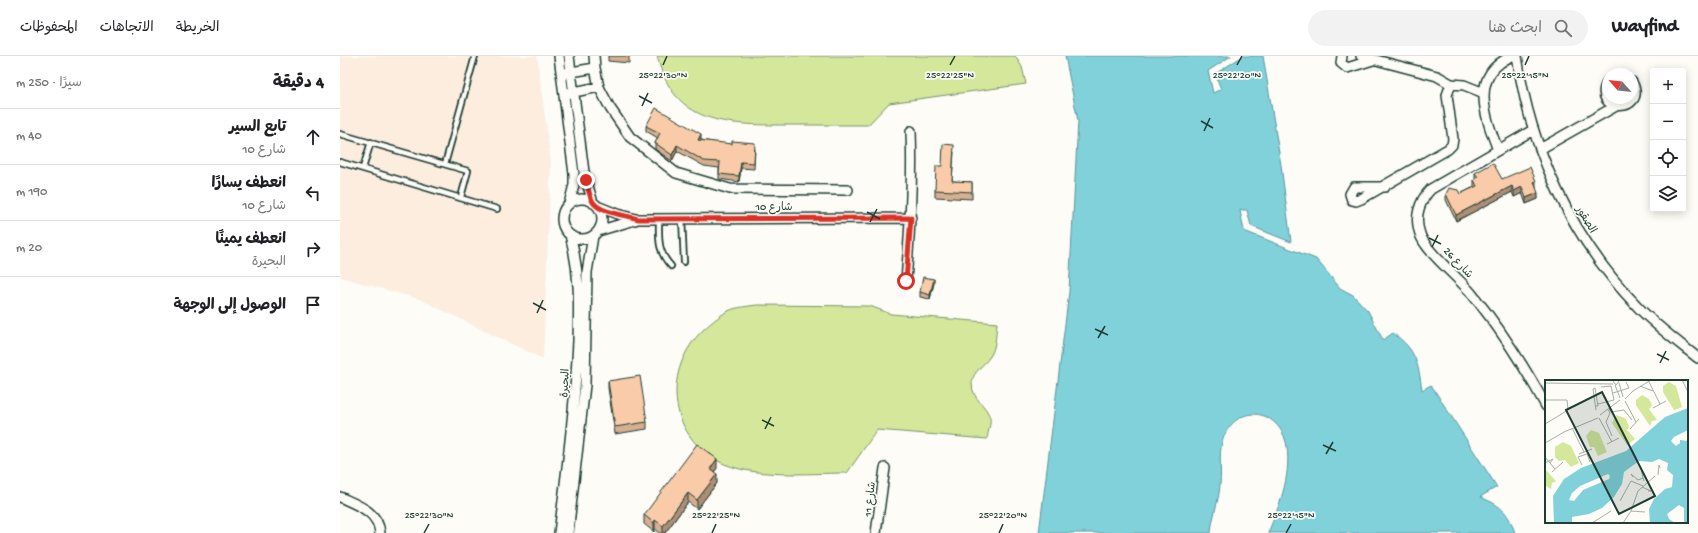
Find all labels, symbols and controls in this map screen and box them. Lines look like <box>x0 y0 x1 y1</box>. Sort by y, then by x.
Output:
search box <box>1308 10 1588 46</box>
text: Wayfind <box>1612 16 1678 39</box>
icon: search <box>1552 17 1574 39</box>
text: المحفوظات <box>20 20 78 37</box>
text: الاتجاهات <box>100 20 154 37</box>
text: الخريطة <box>176 20 219 37</box>
text: ابحث هنا <box>1488 20 1542 38</box>
north arrow <box>1602 68 1638 104</box>
map controls <box>1650 68 1686 212</box>
button: + <box>1650 68 1686 104</box>
text: 25°22'30"N <box>639 70 688 82</box>
text: 25°22'25"N <box>926 70 974 82</box>
text: 25°22'20"N <box>1213 70 1262 82</box>
text: 25°22'15"N <box>1502 70 1549 82</box>
text: 4 دقيقة <box>273 74 324 94</box>
text: سيرًا · 250 m <box>16 76 82 91</box>
button: − <box>1650 104 1686 140</box>
text: تابع السير <box>229 119 286 137</box>
icon: ahead <box>302 126 324 148</box>
text: 40 m <box>16 129 42 144</box>
button: locate <box>1650 140 1686 176</box>
text: شارع 10 <box>242 143 286 158</box>
route end <box>577 171 595 189</box>
text: انعطف يسارًا <box>212 175 286 193</box>
button: layers <box>1650 176 1686 212</box>
icon: left <box>302 182 324 204</box>
text: 190 m <box>16 185 47 200</box>
text: شارع 10 <box>242 199 286 214</box>
street label: شارع 10 <box>754 201 793 215</box>
street label: الصقور <box>1572 203 1599 236</box>
text: انعطف يمينًا <box>215 231 286 249</box>
icon: right <box>302 238 324 260</box>
text: 20 m <box>16 241 42 256</box>
street label: شارع 26 <box>1440 245 1475 282</box>
text: البحيرة <box>252 255 286 270</box>
route start <box>897 272 915 290</box>
icon: arrive <box>302 294 324 316</box>
text: الوصول إلى الوجهة <box>173 297 286 315</box>
street label: البحيرة <box>558 368 573 398</box>
inset map <box>1545 380 1688 523</box>
street label: شارع 11 <box>862 481 880 519</box>
text: 25°22'30"N <box>405 510 454 522</box>
text: 25°22'25"N <box>692 510 740 522</box>
text: 25°22'20"N <box>979 510 1028 522</box>
text: 25°22'15"N <box>1268 510 1315 522</box>

